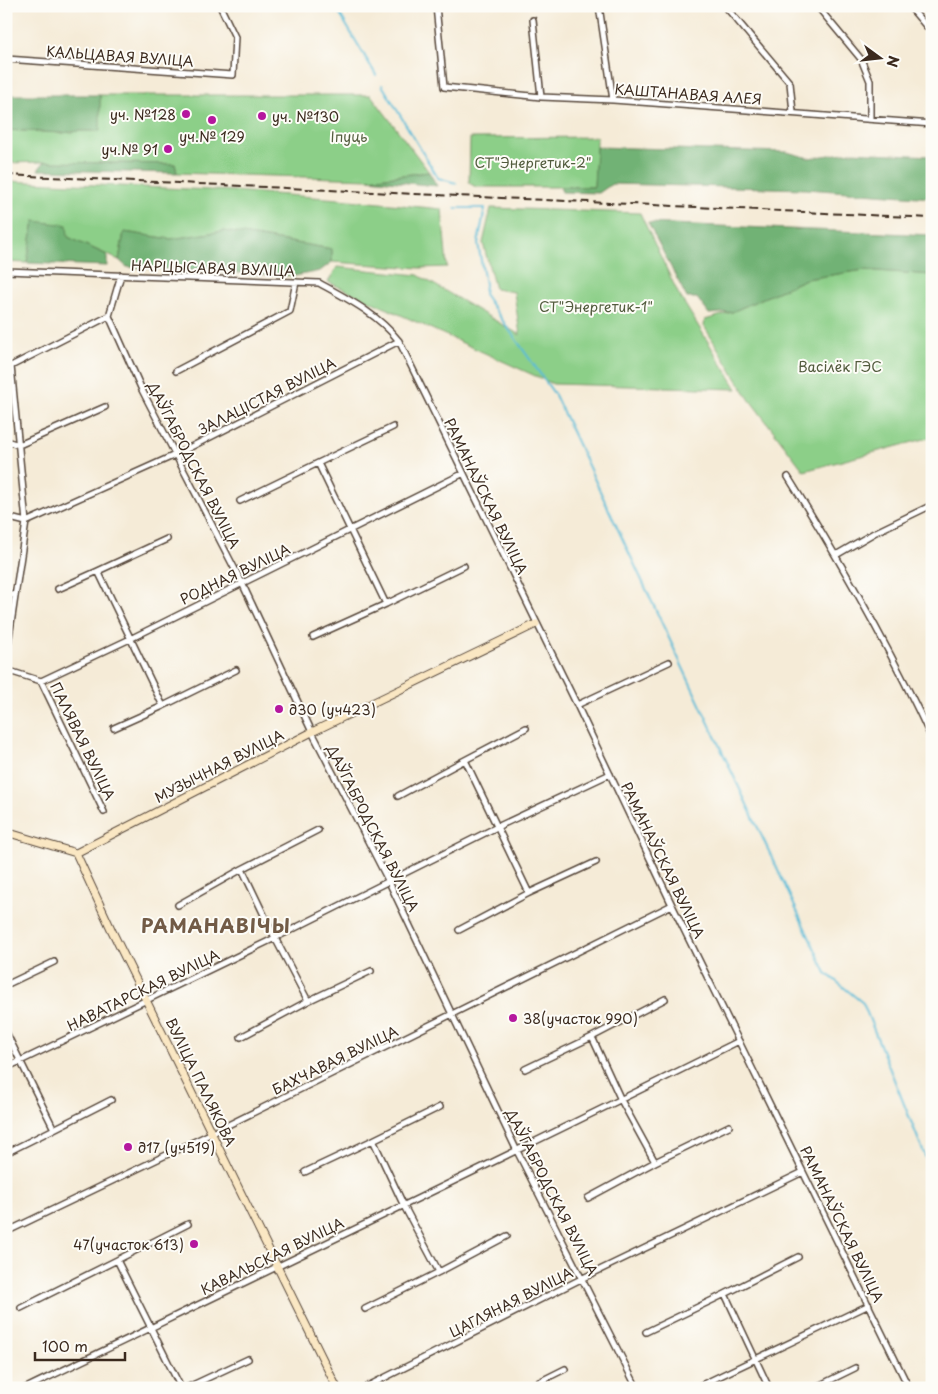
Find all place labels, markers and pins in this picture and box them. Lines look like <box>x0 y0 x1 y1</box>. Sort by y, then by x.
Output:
place label: уч. №128 <box>110 104 176 125</box>
place label: уч. №130 <box>272 106 339 127</box>
marker: уч. №128 <box>180 108 192 120</box>
marker: уч. №130 <box>256 110 268 122</box>
marker: уч.№ 129 <box>206 114 218 126</box>
place label: уч.№ 129 <box>179 126 245 147</box>
place label: уч.№ 91 <box>101 139 158 160</box>
marker: уч.№ 91 <box>162 143 174 155</box>
place label: д30 (уч423) <box>289 699 376 720</box>
marker: д30 (уч423) <box>273 703 285 715</box>
place label: 38(участок 990) <box>523 1008 638 1029</box>
marker: 38(участок 990) <box>507 1012 519 1024</box>
place label: д17 (уч519) <box>138 1137 215 1158</box>
marker: д17 (уч519) <box>122 1141 134 1153</box>
place label: 47(участок 613) <box>73 1234 184 1255</box>
marker: 47(участок 613) <box>188 1238 200 1250</box>

